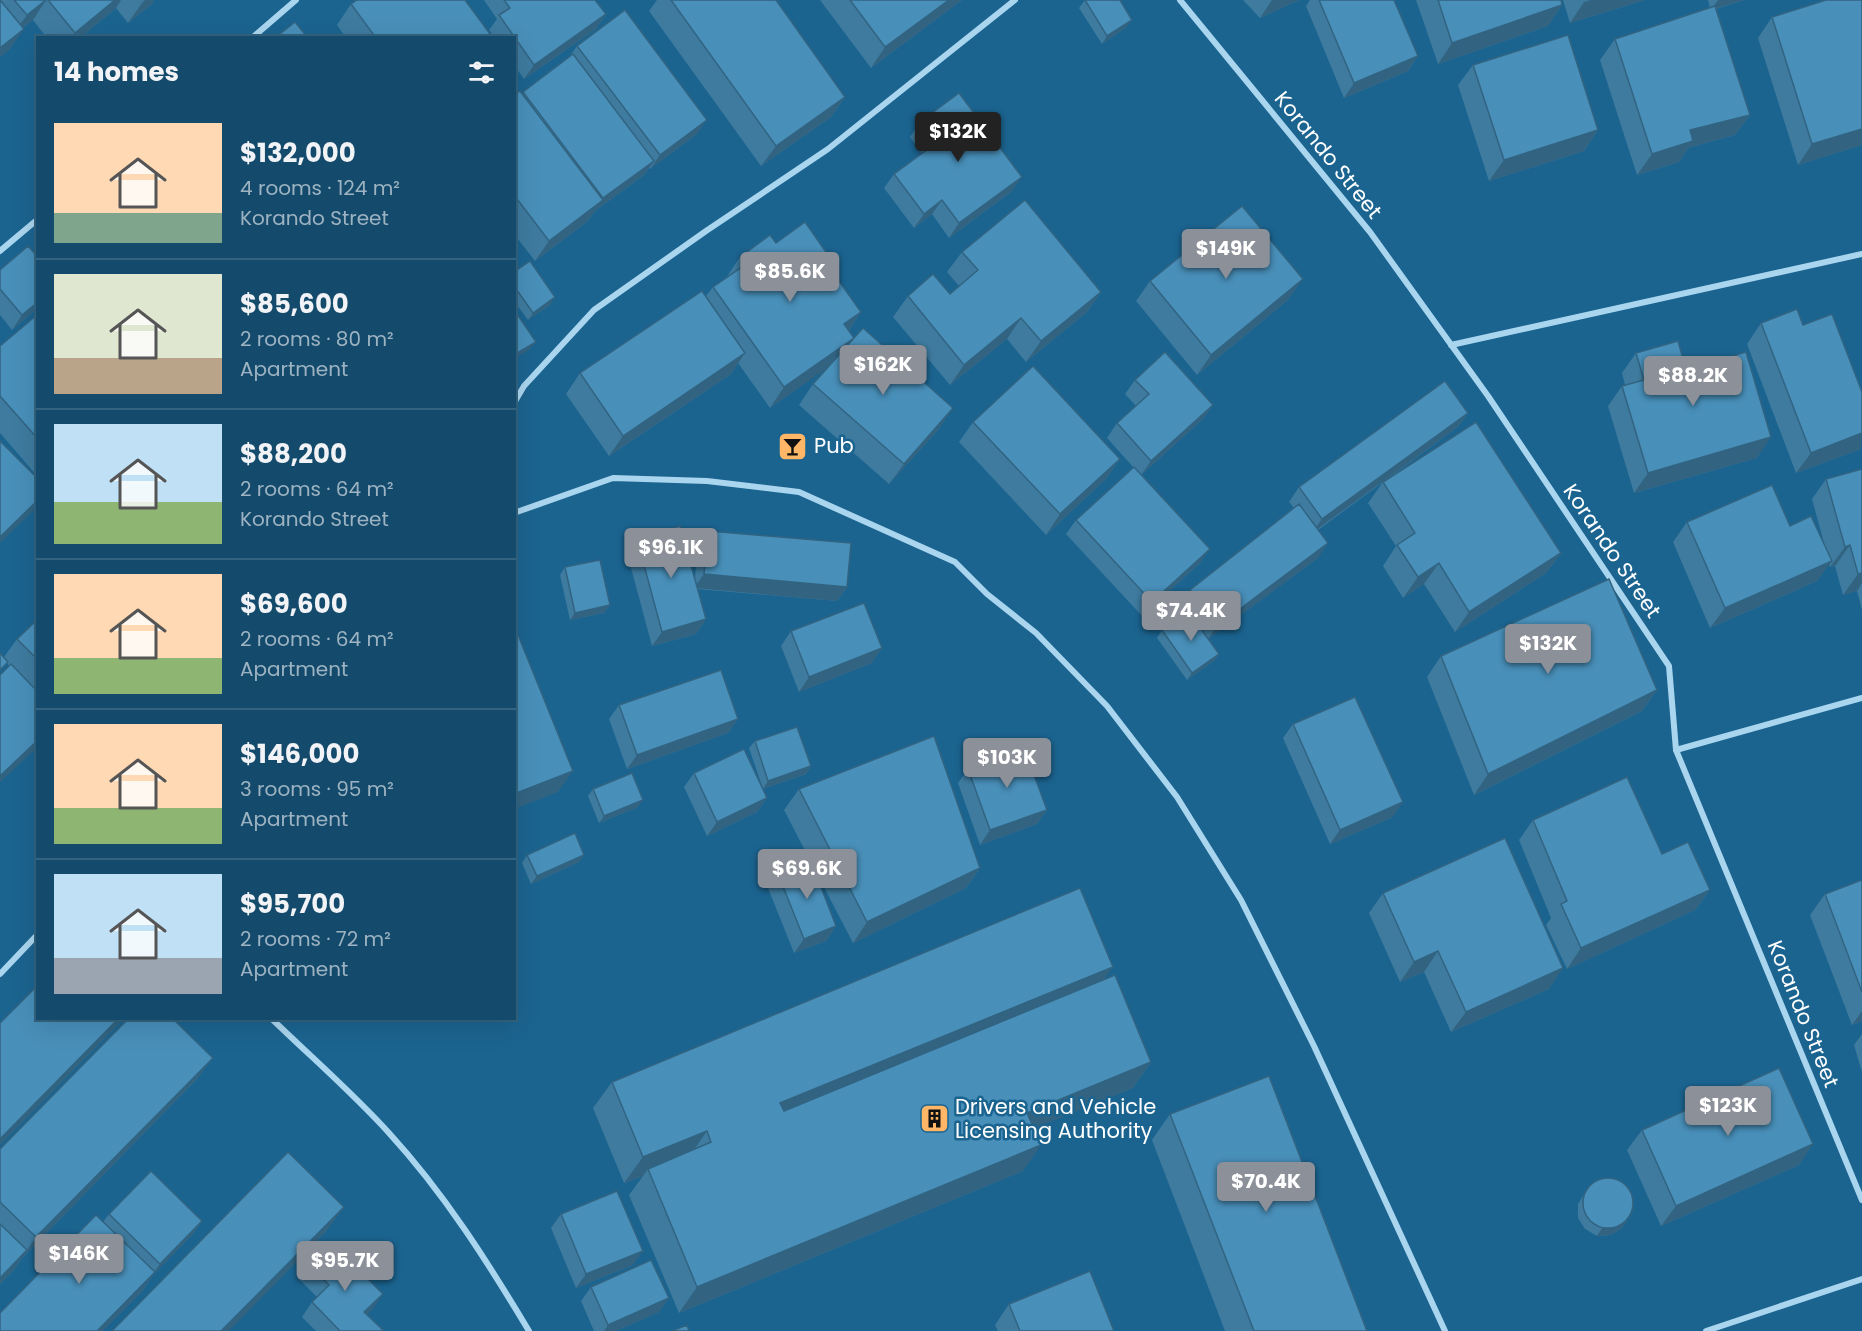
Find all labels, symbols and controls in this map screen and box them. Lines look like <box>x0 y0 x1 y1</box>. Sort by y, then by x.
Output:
text: 14 homes <box>54 54 179 90</box>
icon: filters <box>465 56 498 89</box>
street label: Korando Street <box>1268 85 1389 225</box>
pin: $132K <box>916 112 1000 163</box>
text: $132K <box>929 117 987 145</box>
text: $132,000 <box>240 135 356 171</box>
icon: home <box>102 147 174 219</box>
text: 4 rooms · 124 m² <box>240 174 400 202</box>
text: Korando Street <box>240 204 389 232</box>
pin: $149K <box>1184 229 1268 280</box>
text: $149K <box>1196 234 1256 262</box>
pin: $85.6K <box>741 252 839 303</box>
text: $85.6K <box>754 257 826 285</box>
text: $85,600 <box>240 286 349 322</box>
icon: home <box>102 298 174 370</box>
text: 2 rooms · 80 m² <box>240 325 394 353</box>
pin: $162K <box>841 345 925 396</box>
text: $162K <box>854 350 912 378</box>
text: Apartment <box>240 355 348 383</box>
pin: $88.2K <box>1644 356 1742 407</box>
text: $88.2K <box>1658 361 1728 389</box>
bar icon: Pub <box>777 430 809 462</box>
place label: Pub <box>814 431 854 460</box>
text: $88,200 <box>240 436 347 472</box>
icon: home <box>102 448 174 520</box>
text: 2 rooms · 64 m² <box>240 475 394 503</box>
street label: Korando Street <box>1557 478 1668 624</box>
text: Korando Street <box>240 505 389 533</box>
pin: $96.1K <box>622 528 720 579</box>
text: $96.1K <box>638 533 704 561</box>
text: $69,600 <box>240 586 348 622</box>
pin: $74.4K <box>1142 591 1240 642</box>
text: $74.4K <box>1156 596 1226 624</box>
icon: home <box>102 598 174 670</box>
pin: $132K <box>1506 624 1590 675</box>
text: 2 rooms · 64 m² <box>240 625 394 653</box>
text: $132K <box>1519 629 1577 657</box>
text: Apartment <box>240 655 348 683</box>
text: $146,000 <box>240 736 359 772</box>
pin: $103K <box>965 738 1049 789</box>
text: $103K <box>977 743 1037 771</box>
icon: home <box>102 748 174 820</box>
text: 3 rooms · 95 m² <box>240 775 394 803</box>
text: Apartment <box>240 805 348 833</box>
pin: $69.6K <box>758 849 856 900</box>
text: $69.6K <box>772 854 842 882</box>
text: $95,700 <box>240 886 345 922</box>
icon: home <box>102 898 174 970</box>
text: 2 rooms · 72 m² <box>240 925 391 953</box>
street label: Korando Street <box>1761 936 1846 1092</box>
text: Apartment <box>240 955 348 983</box>
pin: $123K <box>1686 1086 1770 1137</box>
text: $123K <box>1699 1091 1757 1119</box>
place label: Drivers and Vehicle Licensing Authority <box>955 1092 1156 1145</box>
building icon: Drivers and Vehicle Licensing Authority <box>918 1103 950 1135</box>
pin: $70.4K <box>1217 1162 1315 1213</box>
text: $70.4K <box>1231 1167 1301 1195</box>
pin: $146K <box>37 1234 121 1285</box>
text: $146K <box>49 1239 109 1267</box>
pin: $95.7K <box>296 1241 394 1292</box>
text: $95.7K <box>311 1246 379 1274</box>

